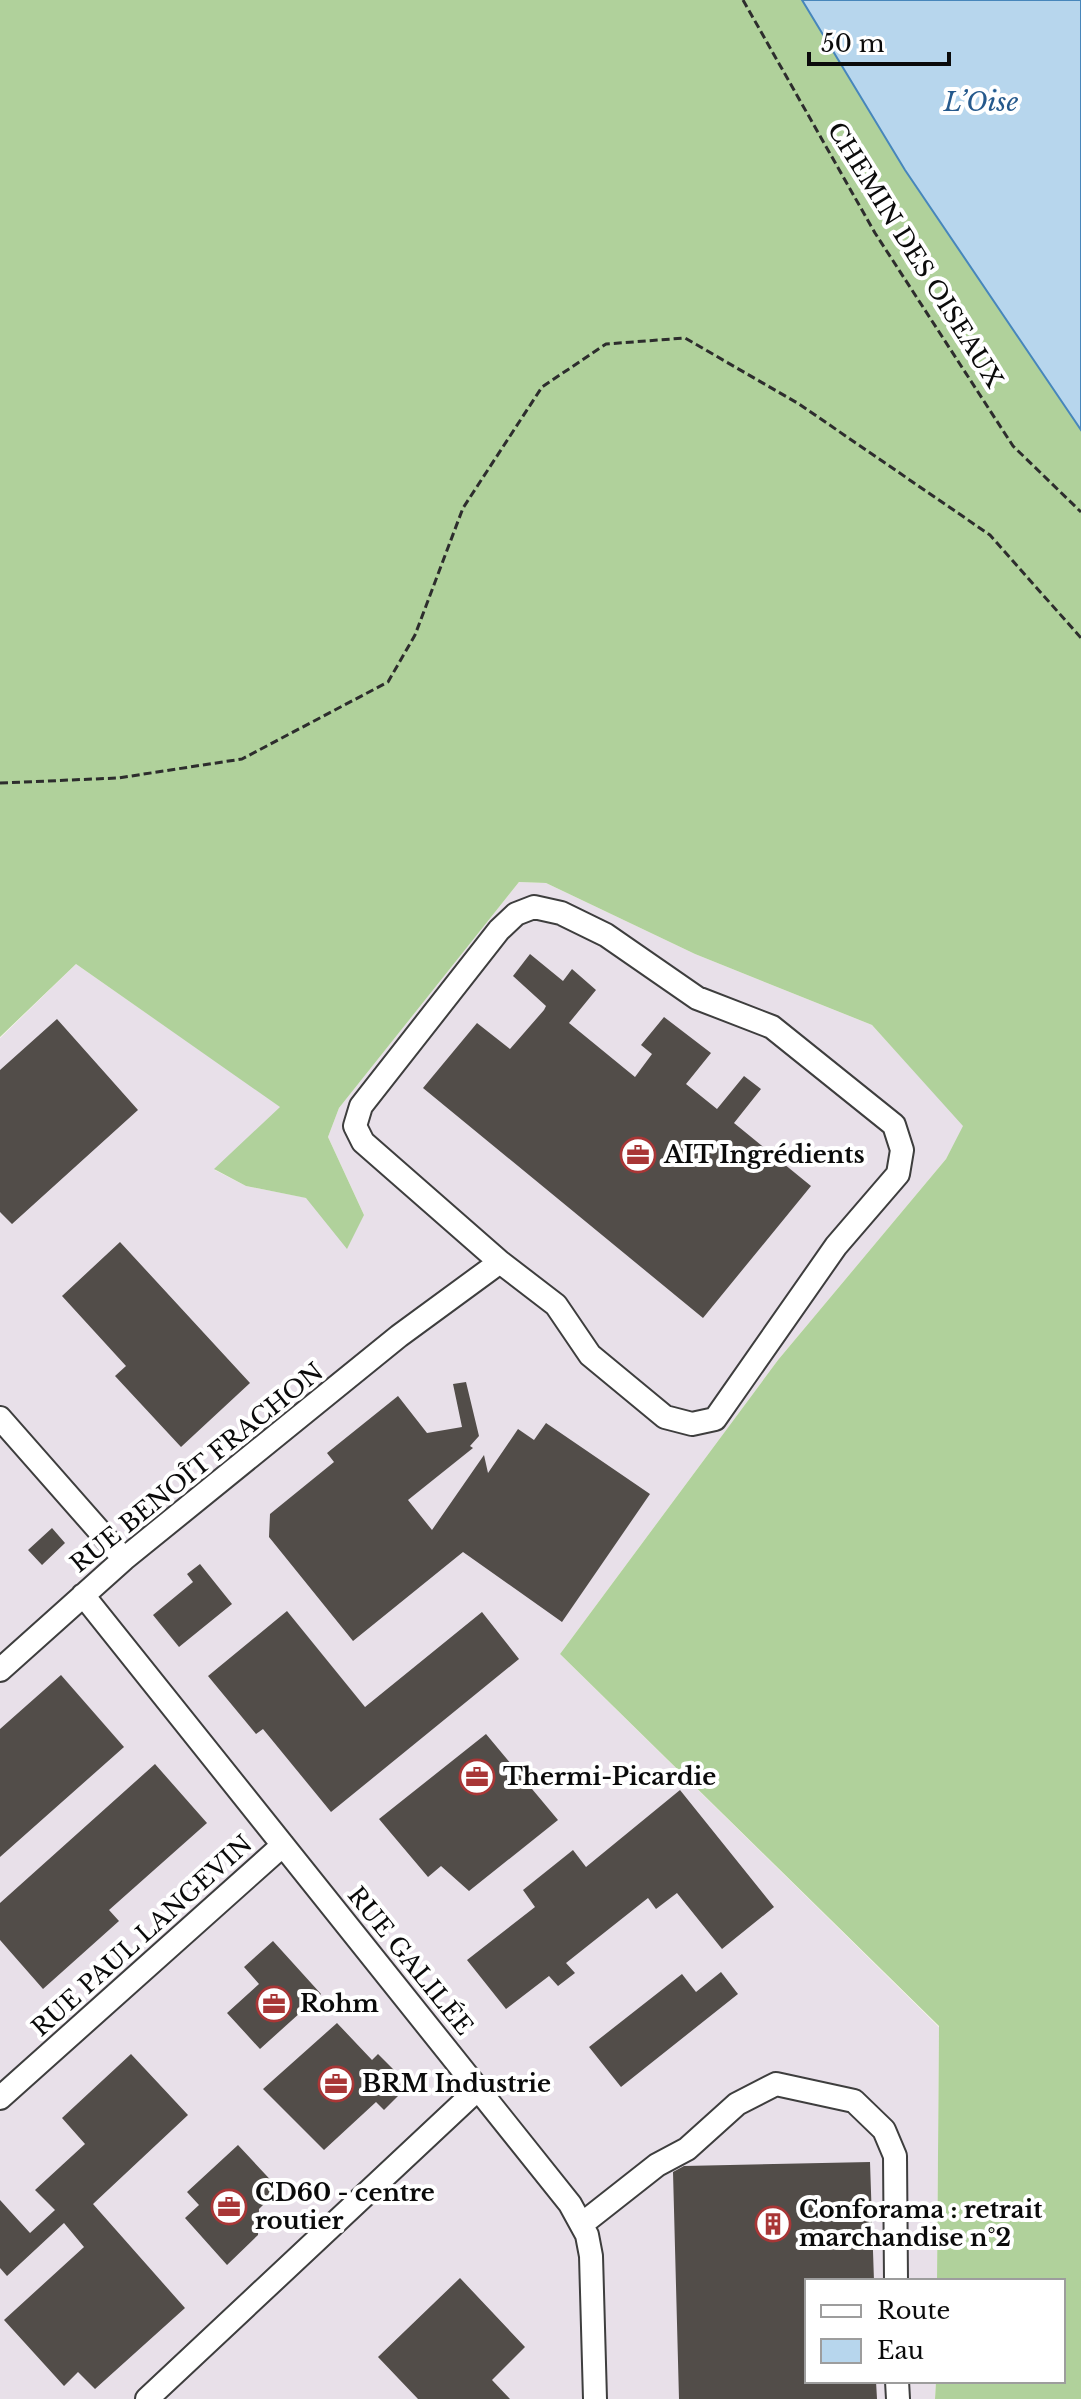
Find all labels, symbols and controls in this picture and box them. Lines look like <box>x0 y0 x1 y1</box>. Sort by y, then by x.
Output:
scale bar <box>809 16 949 66</box>
text: 50 m <box>821 29 885 58</box>
water label: L’Oise <box>943 86 1018 118</box>
street label: CHEMIN DES OISEAUX <box>822 117 1009 393</box>
office icon: AIT Ingrédients <box>619 1136 657 1174</box>
place label: AIT Ingrédients <box>663 1140 865 1169</box>
street label: RUE BENOÎT FRACHON <box>64 1356 329 1578</box>
office icon: Thermi-Picardie <box>458 1758 496 1796</box>
place label: Thermi-Picardie <box>503 1762 716 1791</box>
street label: RUE PAUL LANGEVIN <box>26 1829 258 2042</box>
street label: RUE GALILÉE <box>342 1881 479 2041</box>
office icon: Rohm <box>255 1985 293 2023</box>
place label: Rohm <box>300 1989 379 2018</box>
office icon: BRM Industrie <box>317 2065 355 2103</box>
place label: BRM Industrie <box>362 2069 551 2098</box>
place label: CD60 - centre routier <box>255 2178 435 2235</box>
office icon: CD60 - centre routier <box>210 2188 248 2226</box>
place label: Conforama : retrait marchandise n°2 <box>799 2195 1043 2252</box>
building icon: Conforama : retrait marchandise n°2 <box>754 2205 792 2243</box>
legend <box>805 2279 1065 2383</box>
text: Route <box>877 2296 950 2325</box>
text: Eau <box>877 2336 924 2365</box>

